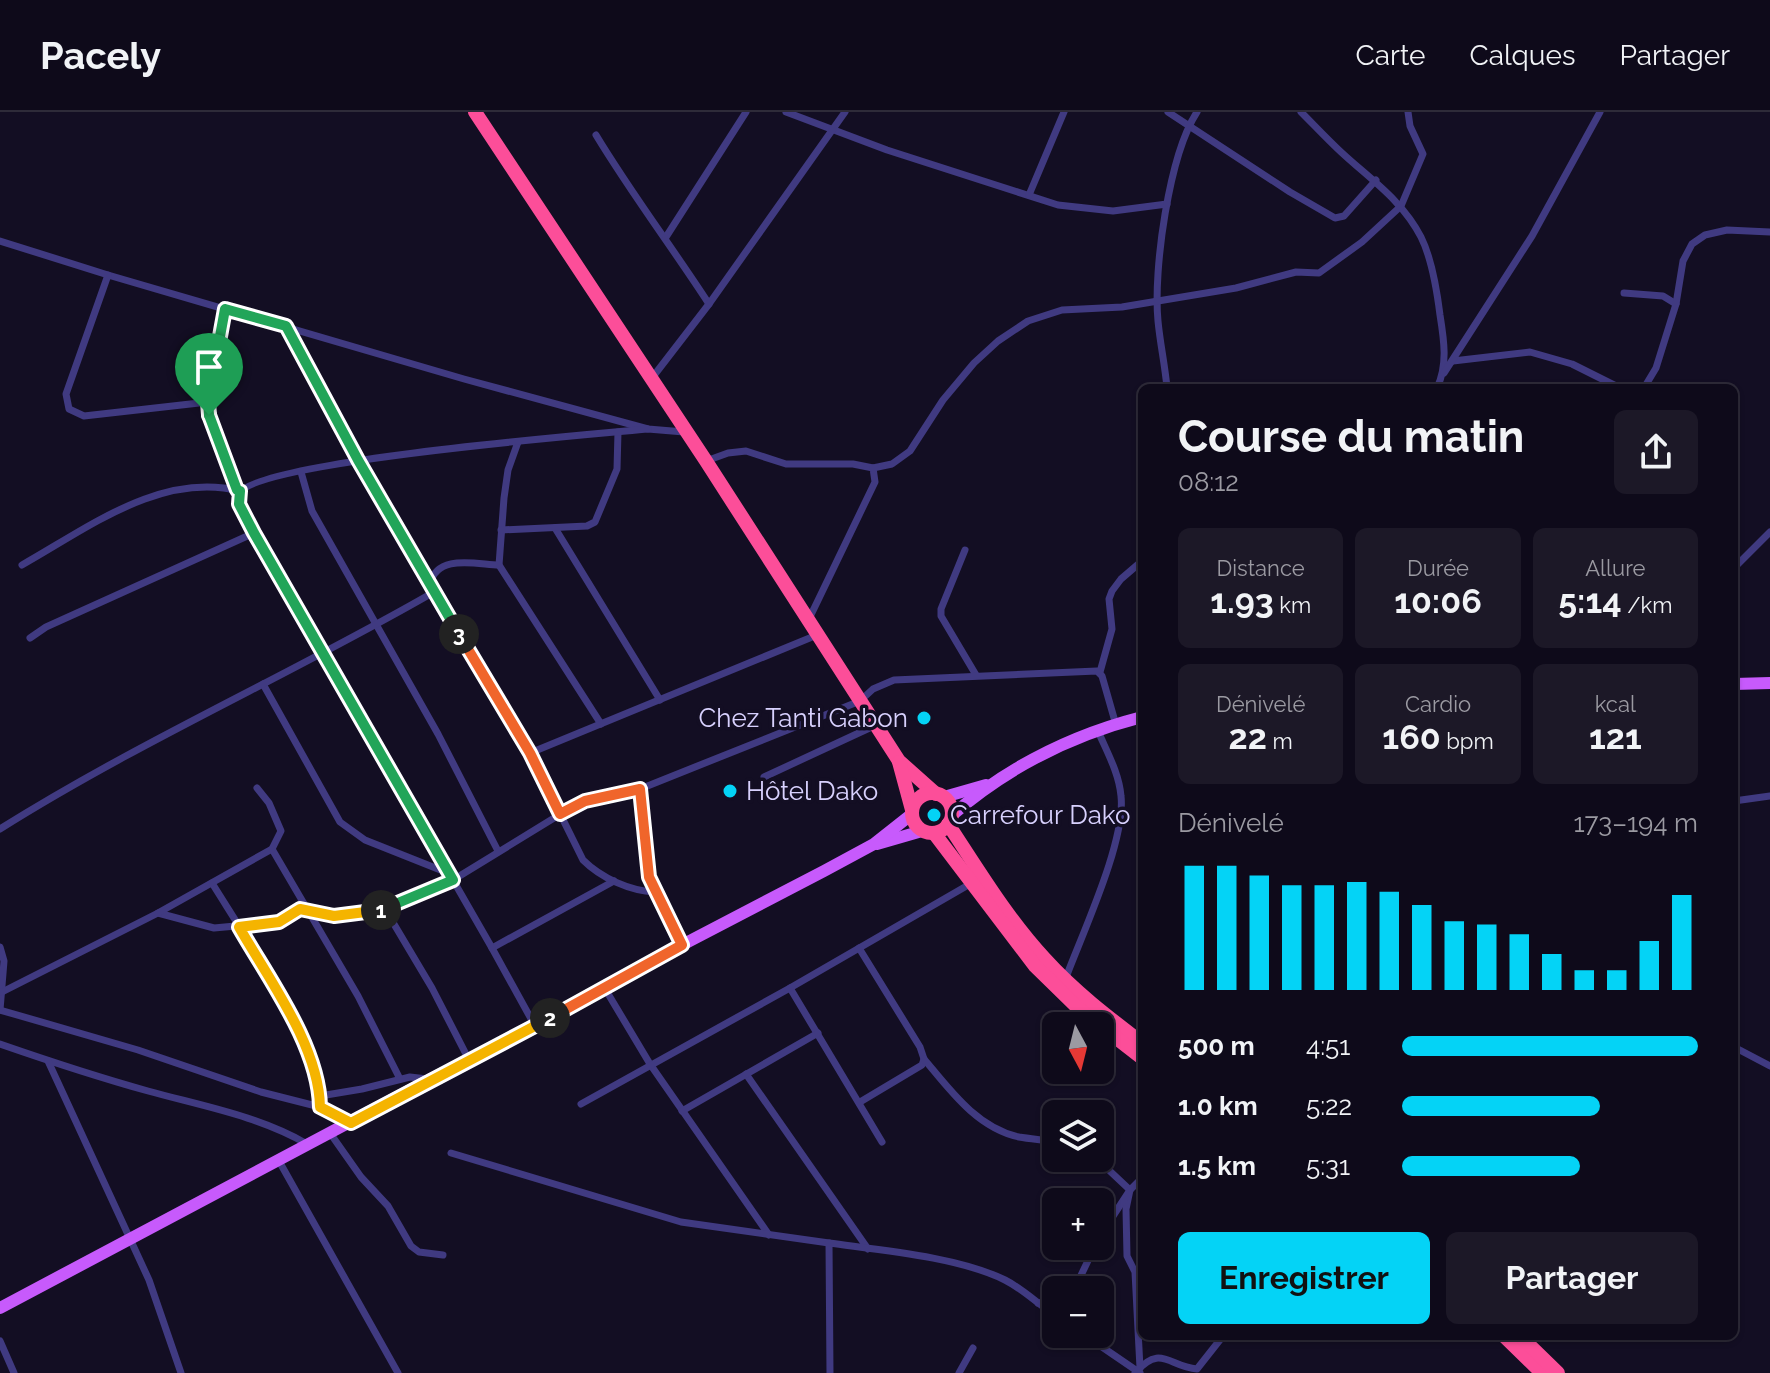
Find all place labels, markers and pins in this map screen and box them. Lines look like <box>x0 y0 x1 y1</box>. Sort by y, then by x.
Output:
pin <box>175 333 243 415</box>
pin: 3 <box>439 614 479 654</box>
place label: Chez Tanti Gabon <box>698 703 908 733</box>
marker: Chez Tanti Gabon <box>915 709 933 727</box>
place label: Hôtel Dako <box>746 776 878 806</box>
marker: Hôtel Dako <box>721 782 739 800</box>
place label: Carrefour Dako <box>950 800 1130 830</box>
marker: Carrefour Dako <box>925 806 943 824</box>
pin: 1 <box>361 890 401 930</box>
pin: 2 <box>530 998 570 1038</box>

